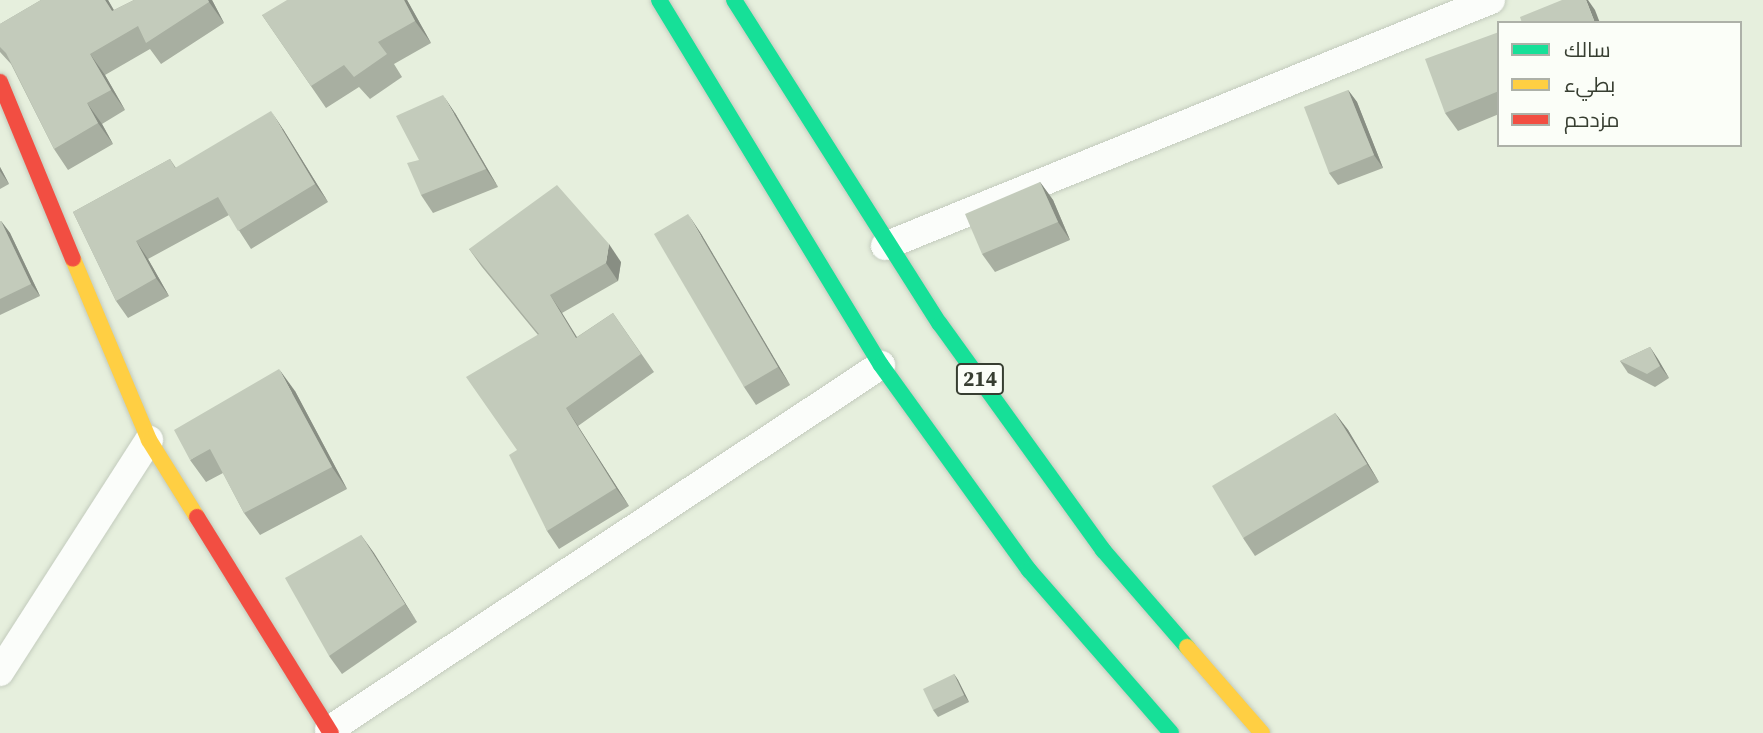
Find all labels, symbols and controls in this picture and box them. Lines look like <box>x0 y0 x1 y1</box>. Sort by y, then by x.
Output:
legend <box>1497 21 1742 147</box>
text: سالك <box>1564 35 1611 64</box>
text: بطيء <box>1564 70 1615 99</box>
text: مزدحم <box>1564 105 1619 134</box>
road number: 214 <box>956 362 1004 396</box>

